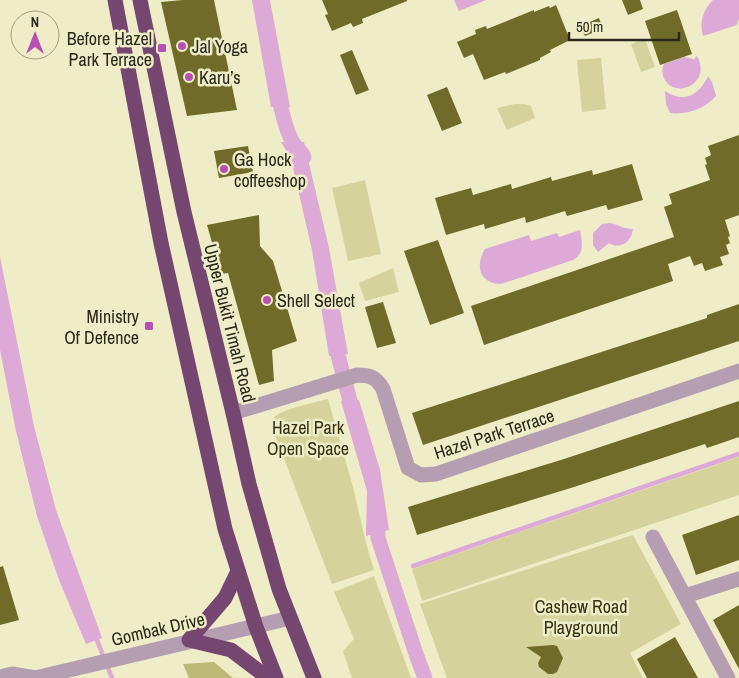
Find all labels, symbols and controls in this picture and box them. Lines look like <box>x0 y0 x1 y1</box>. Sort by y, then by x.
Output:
north arrow <box>10 10 60 60</box>
scale bar <box>569 10 679 42</box>
text: N <box>31 13 39 31</box>
text: 50 m <box>576 16 603 37</box>
place label: Before Hazel Park Terrace <box>67 26 152 72</box>
place label: Jal Yoga <box>192 34 248 59</box>
marker: Jal Yoga <box>176 40 188 52</box>
marker: Before Hazel Park Terrace <box>156 42 168 54</box>
place label: Karu’s <box>199 65 241 90</box>
marker: Karu’s <box>183 71 195 83</box>
place label: Ga Hock coffeeshop <box>234 147 306 193</box>
marker: Ga Hock coffeeshop <box>218 163 230 175</box>
street label: Upper Bukit Timah Road <box>198 241 262 405</box>
place label: Shell Select <box>277 288 355 313</box>
marker: Shell Select <box>261 294 273 306</box>
place label: Ministry Of Defence <box>64 304 140 350</box>
marker: Ministry Of Defence <box>143 320 155 332</box>
street label: Hazel Park Terrace <box>431 403 557 465</box>
park label: Hazel Park Open Space <box>267 415 349 461</box>
park label: Cashew Road Playground <box>535 594 627 640</box>
street label: Gombak Drive <box>109 606 207 652</box>

